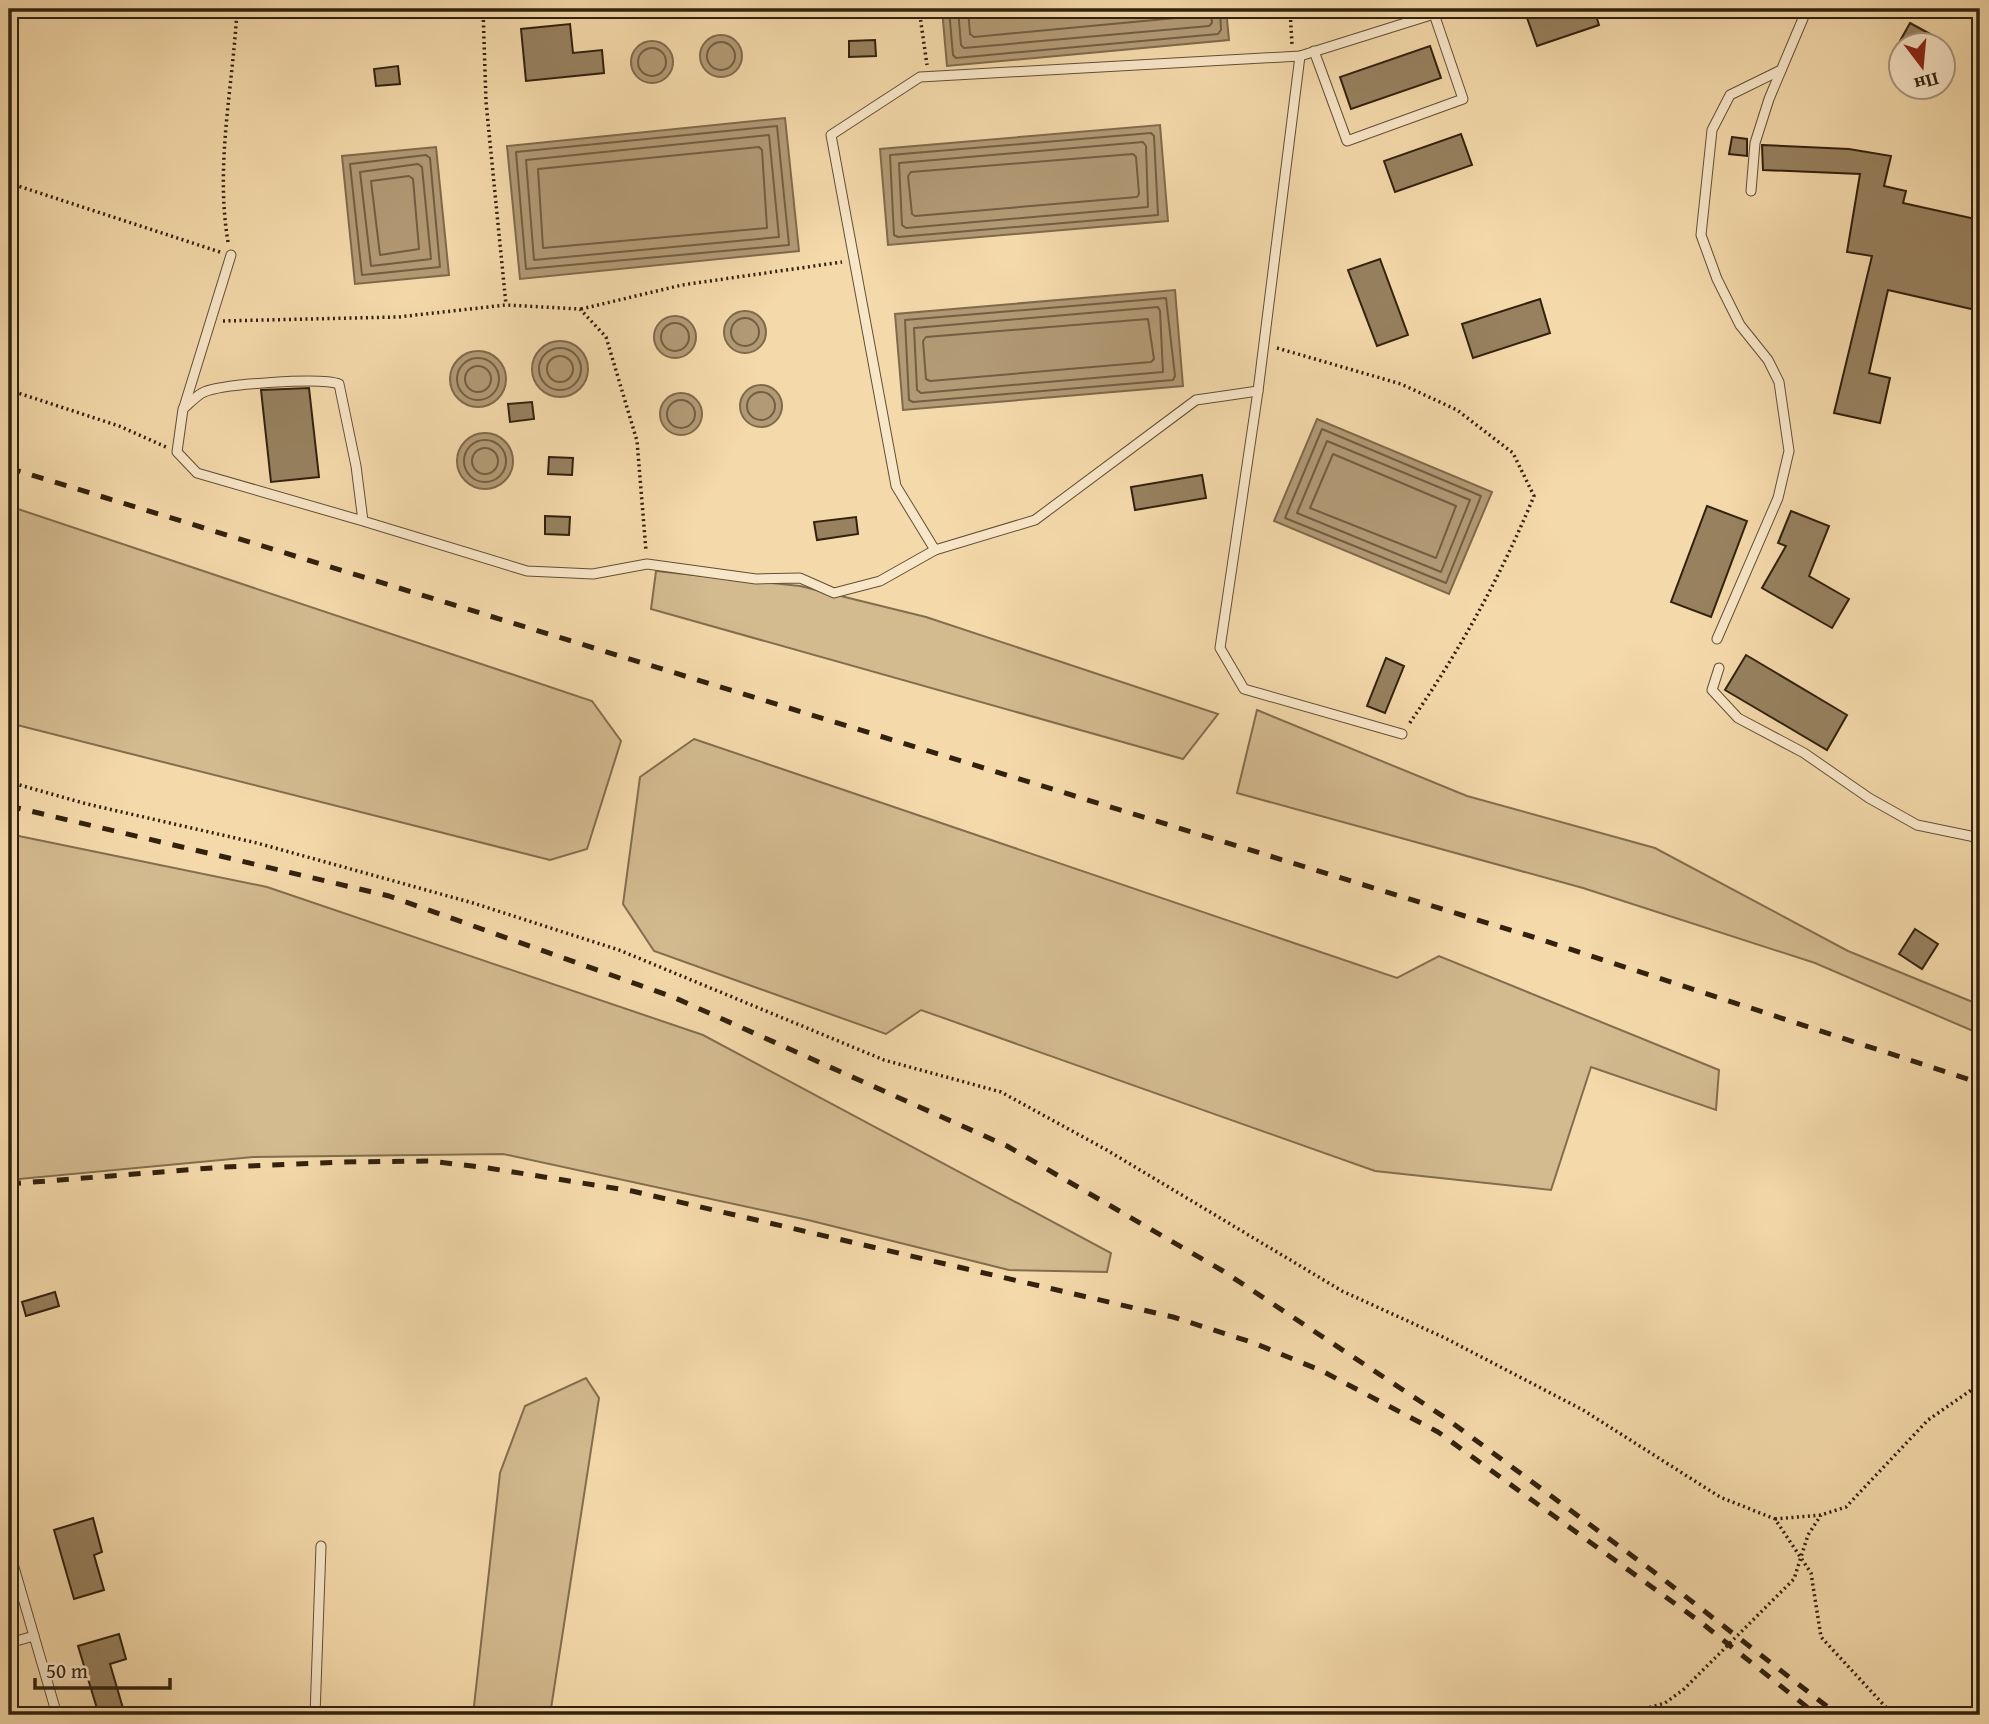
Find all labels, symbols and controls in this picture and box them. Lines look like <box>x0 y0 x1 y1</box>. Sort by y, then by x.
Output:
north arrow <box>1888 32 1958 102</box>
text: Пн <box>1911 66 1942 99</box>
scale bar <box>35 1647 170 1691</box>
text: 50 m <box>46 1655 88 1686</box>

